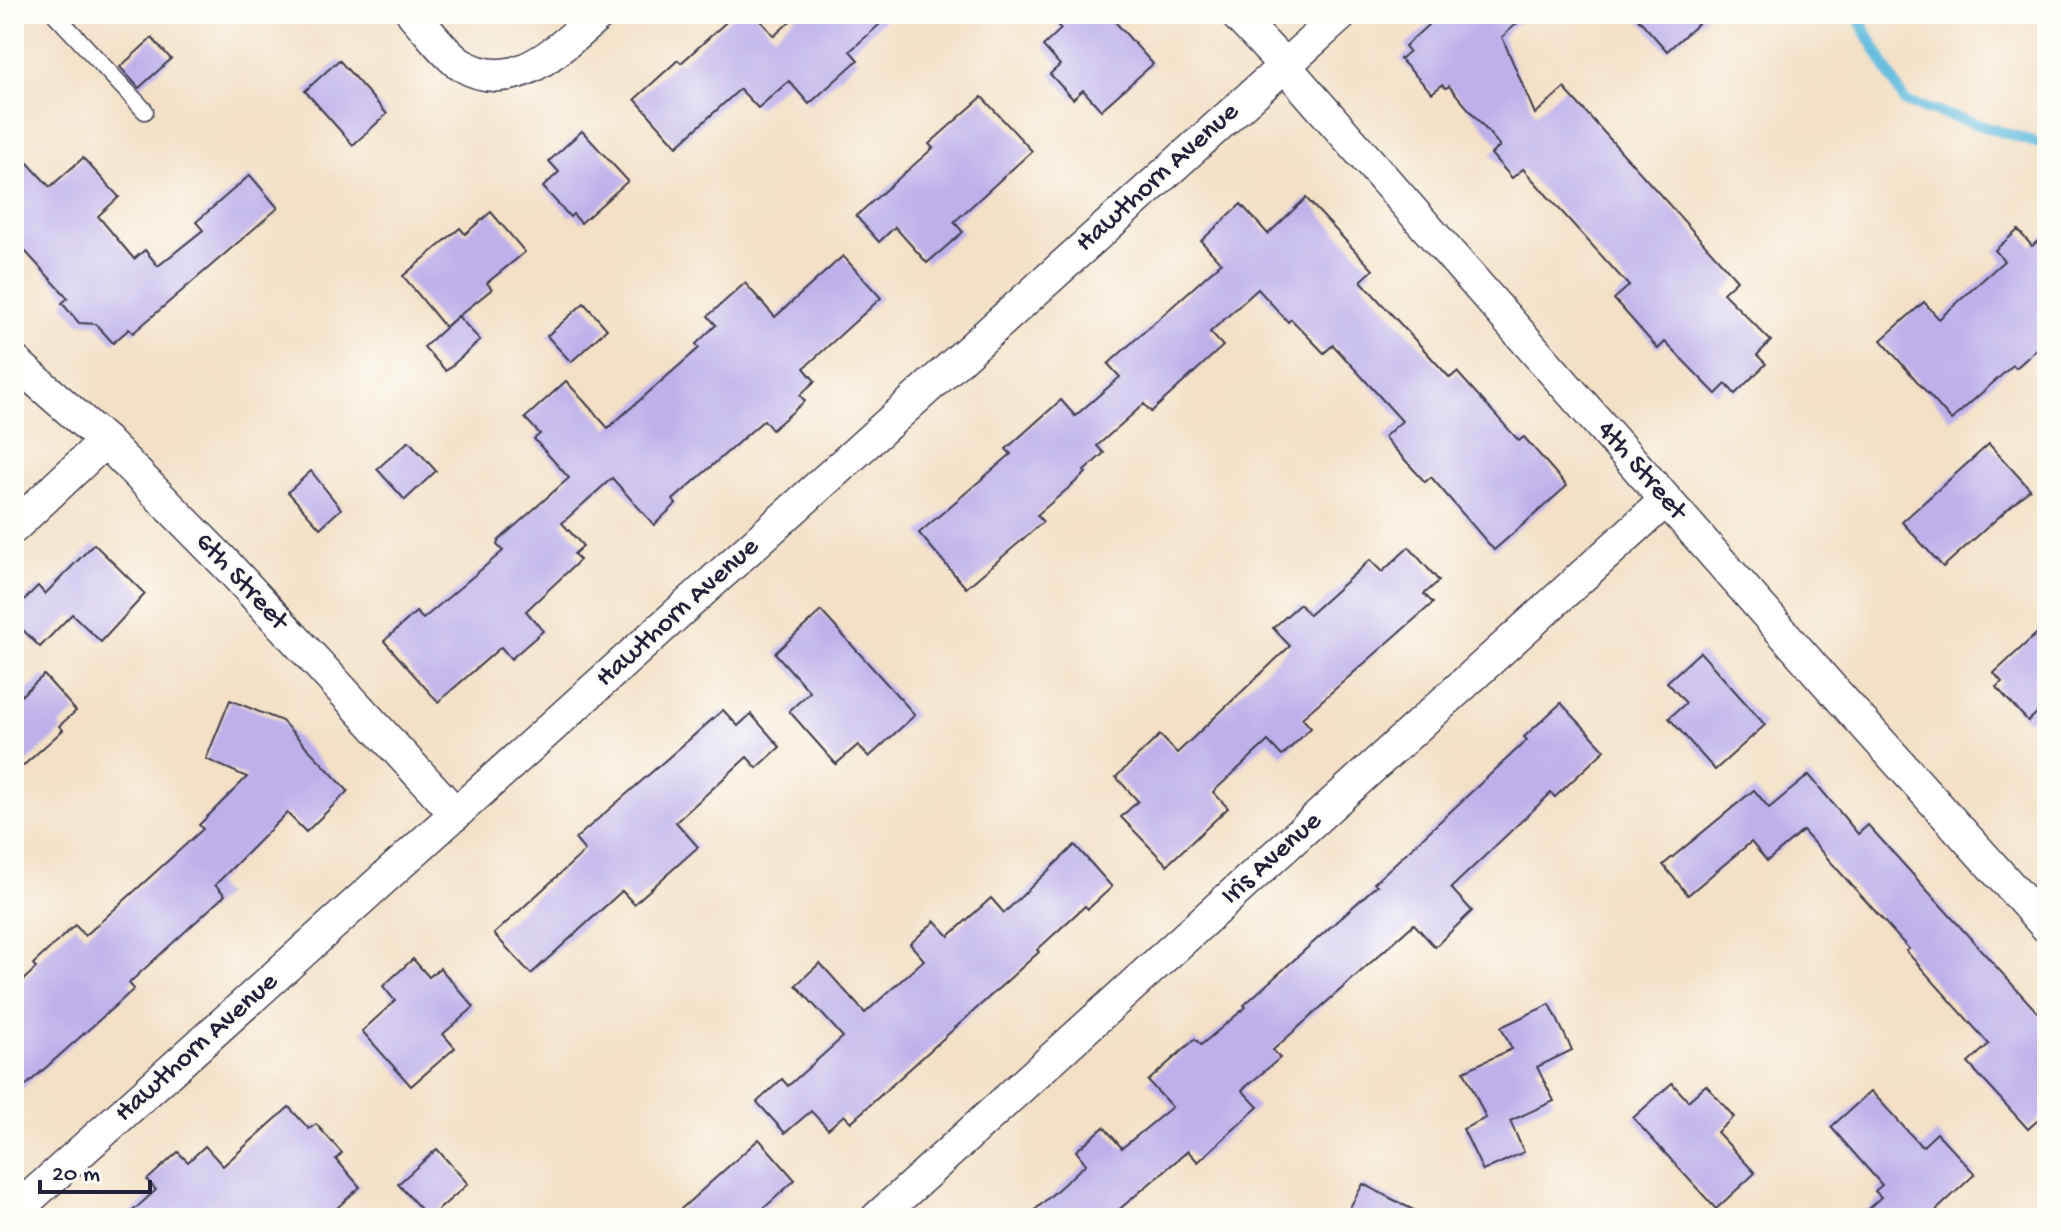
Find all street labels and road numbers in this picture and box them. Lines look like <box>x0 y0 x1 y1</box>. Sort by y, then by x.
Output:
street label: Hawthorn Avenue <box>1070 96 1247 260</box>
street label: 4th Street <box>1589 415 1695 529</box>
street label: 6th Street <box>187 526 296 640</box>
street label: Hawthorn Avenue <box>590 531 767 695</box>
street label: Iris Avenue <box>1215 805 1329 913</box>
street label: Hawthorn Avenue <box>109 966 286 1130</box>

